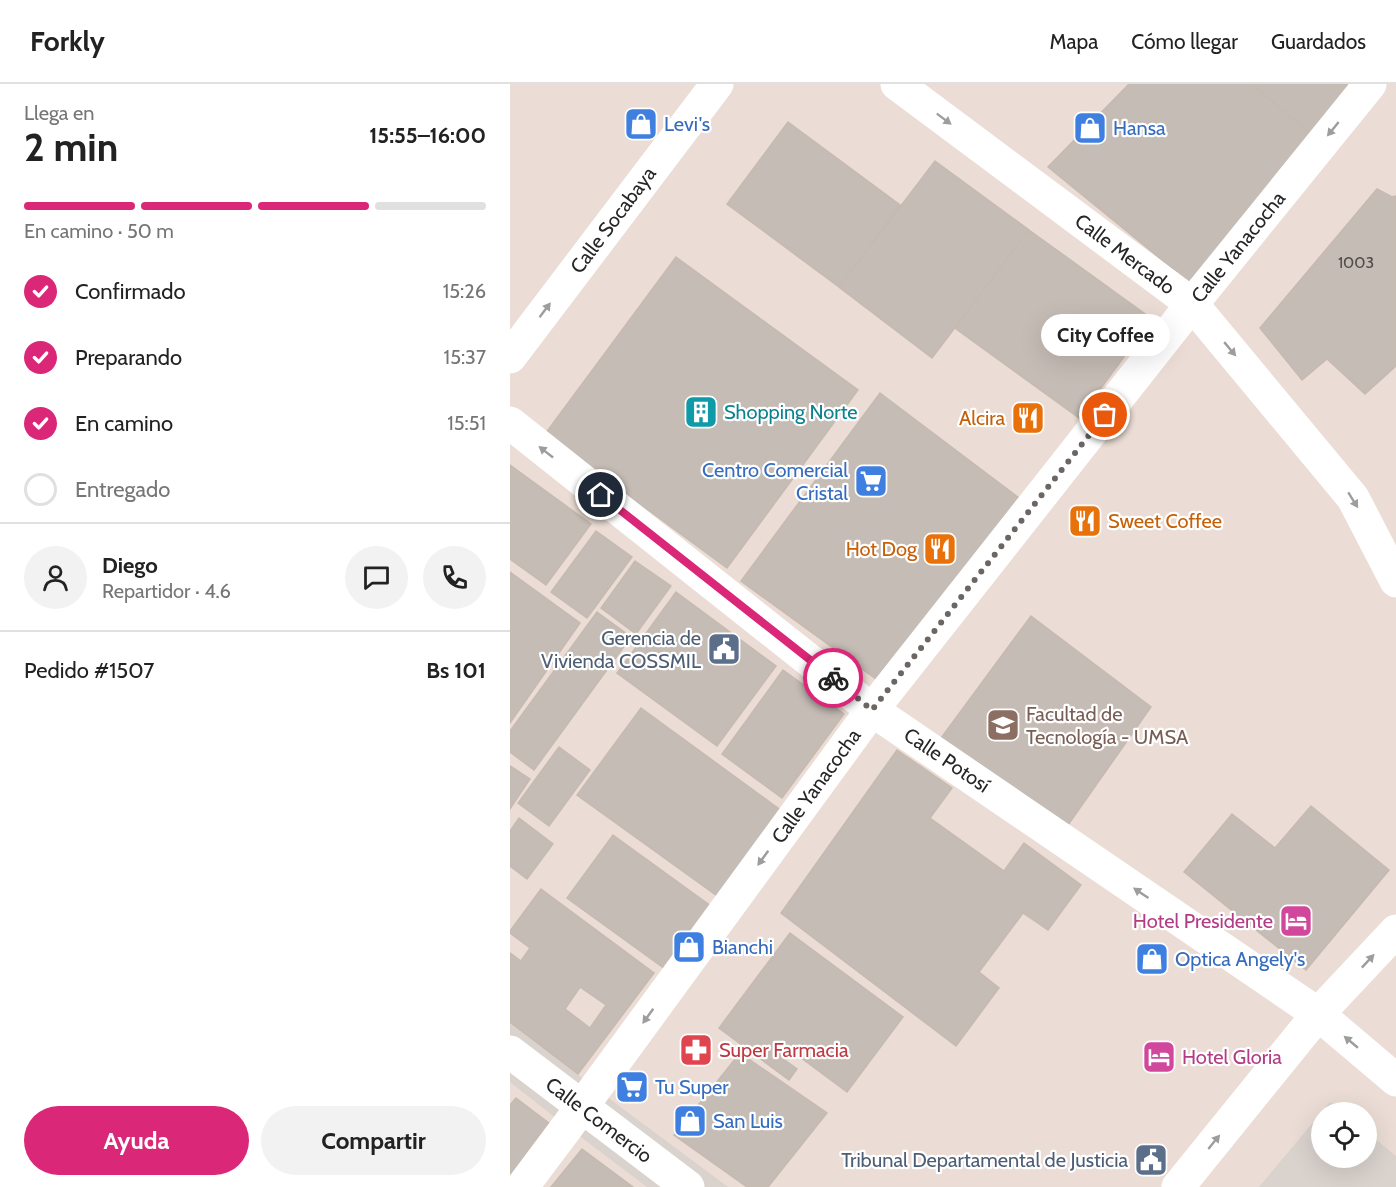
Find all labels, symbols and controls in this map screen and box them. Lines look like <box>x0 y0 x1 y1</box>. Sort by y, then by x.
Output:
text: Forkly <box>30 24 105 58</box>
text: Mapa <box>1050 29 1098 54</box>
text: Cómo llegar <box>1131 29 1238 54</box>
text: Guardados <box>1271 29 1366 54</box>
text: Llega en <box>24 101 94 125</box>
shop icon: Levi's <box>623 106 659 142</box>
shop icon: Hansa <box>1072 110 1108 146</box>
place label: Levi's <box>664 112 710 136</box>
one-way arrow <box>935 113 951 125</box>
place label: Hansa <box>1113 116 1166 140</box>
one-way arrow <box>1326 121 1339 137</box>
text: 15:55–16:00 <box>369 122 486 149</box>
text: 2 min <box>24 123 118 171</box>
street label: Calle Socabaya <box>565 162 661 278</box>
street label: Calle Yanacocha <box>1186 186 1290 307</box>
street label: Calle Mercado <box>1070 209 1180 299</box>
text: En camino · 50 m <box>24 219 174 243</box>
house number: 1003 <box>1338 253 1374 272</box>
icon: check <box>24 275 57 308</box>
text: Confirmado <box>75 278 186 305</box>
text: 15:26 <box>443 279 486 303</box>
one-way arrow <box>539 302 552 318</box>
callout: City Coffee <box>1040 313 1170 355</box>
text: City Coffee <box>1057 323 1154 347</box>
icon: check <box>24 341 57 374</box>
one-way arrow <box>1223 341 1236 357</box>
text: Preparando <box>75 344 182 371</box>
text: 15:37 <box>444 345 486 369</box>
pin <box>1079 389 1130 440</box>
building icon: Shopping Norte <box>683 394 719 430</box>
icon: bag <box>1088 398 1121 431</box>
place label: Shopping Norte <box>724 400 858 424</box>
restaurant icon: Alcira <box>1010 400 1046 436</box>
place label: Alcira <box>959 406 1005 430</box>
icon: check <box>24 407 57 440</box>
text: En camino <box>75 410 173 437</box>
text: 15:51 <box>447 411 486 435</box>
one-way arrow <box>539 446 554 458</box>
place label: Centro Comercial Cristal <box>702 458 848 505</box>
supermarket icon: Centro Comercial Cristal <box>853 463 889 499</box>
pin <box>575 469 626 520</box>
text: Entregado <box>75 476 170 503</box>
icon: home <box>584 478 617 511</box>
one-way arrow <box>1347 492 1358 508</box>
restaurant icon: Sweet Coffee <box>1067 503 1103 539</box>
place label: Sweet Coffee <box>1108 509 1222 533</box>
restaurant icon: Hot Dog <box>922 531 958 567</box>
place label: Hot Dog <box>846 537 918 561</box>
button: person <box>24 546 87 609</box>
button: chat <box>345 546 408 609</box>
button: phone <box>423 546 486 609</box>
text: Diego <box>102 552 158 579</box>
text: Repartidor · 4.6 <box>102 579 231 603</box>
place label: Gerencia de Vivienda COSSMIL <box>541 626 701 673</box>
public building icon: Gerencia de Vivienda COSSMIL <box>706 631 742 667</box>
courier <box>803 648 863 708</box>
text: Pedido #1507 <box>24 657 154 684</box>
text: Bs 101 <box>426 657 486 684</box>
icon: bike <box>817 662 850 695</box>
place label: Facultad de Tecnología - UMSA <box>1026 702 1189 749</box>
school or university icon: Facultad de Tecnología - UMSA <box>985 707 1021 743</box>
street label: Calle Potosí <box>900 723 994 797</box>
street label: Calle Yanacocha <box>766 724 866 848</box>
one-way arrow <box>757 850 769 866</box>
one-way arrow <box>1133 888 1149 899</box>
hotel icon: Hotel Presidente <box>1278 903 1314 939</box>
place label: Hotel Presidente <box>1133 909 1273 933</box>
shop icon: Bianchi <box>671 929 707 965</box>
place label: Bianchi <box>712 935 773 959</box>
shop icon: Optica Angely's <box>1134 941 1170 977</box>
place label: Optica Angely's <box>1175 947 1305 971</box>
one-way arrow <box>1361 954 1374 969</box>
one-way arrow <box>642 1007 654 1023</box>
pharmacy icon: Super Farmacia <box>678 1032 714 1068</box>
one-way arrow <box>1344 1036 1359 1049</box>
place label: Super Farmacia <box>719 1038 849 1062</box>
hotel icon: Hotel Gloria <box>1141 1039 1177 1075</box>
place label: Hotel Gloria <box>1182 1045 1282 1069</box>
supermarket icon: Tu Super <box>614 1069 650 1105</box>
street label: Calle Comercio <box>541 1072 657 1168</box>
place label: Tu Super <box>655 1075 729 1099</box>
map controls <box>1311 1102 1377 1168</box>
button: locate <box>1311 1102 1377 1168</box>
shop icon: San Luis <box>672 1103 708 1139</box>
button: Ayuda <box>24 1106 249 1175</box>
button: Compartir <box>261 1106 486 1175</box>
place label: San Luis <box>713 1109 783 1133</box>
one-way arrow <box>1208 1134 1220 1149</box>
public building icon: Tribunal Departamental de Justicia <box>1133 1142 1169 1178</box>
place label: Tribunal Departamental de Justicia <box>841 1148 1128 1172</box>

